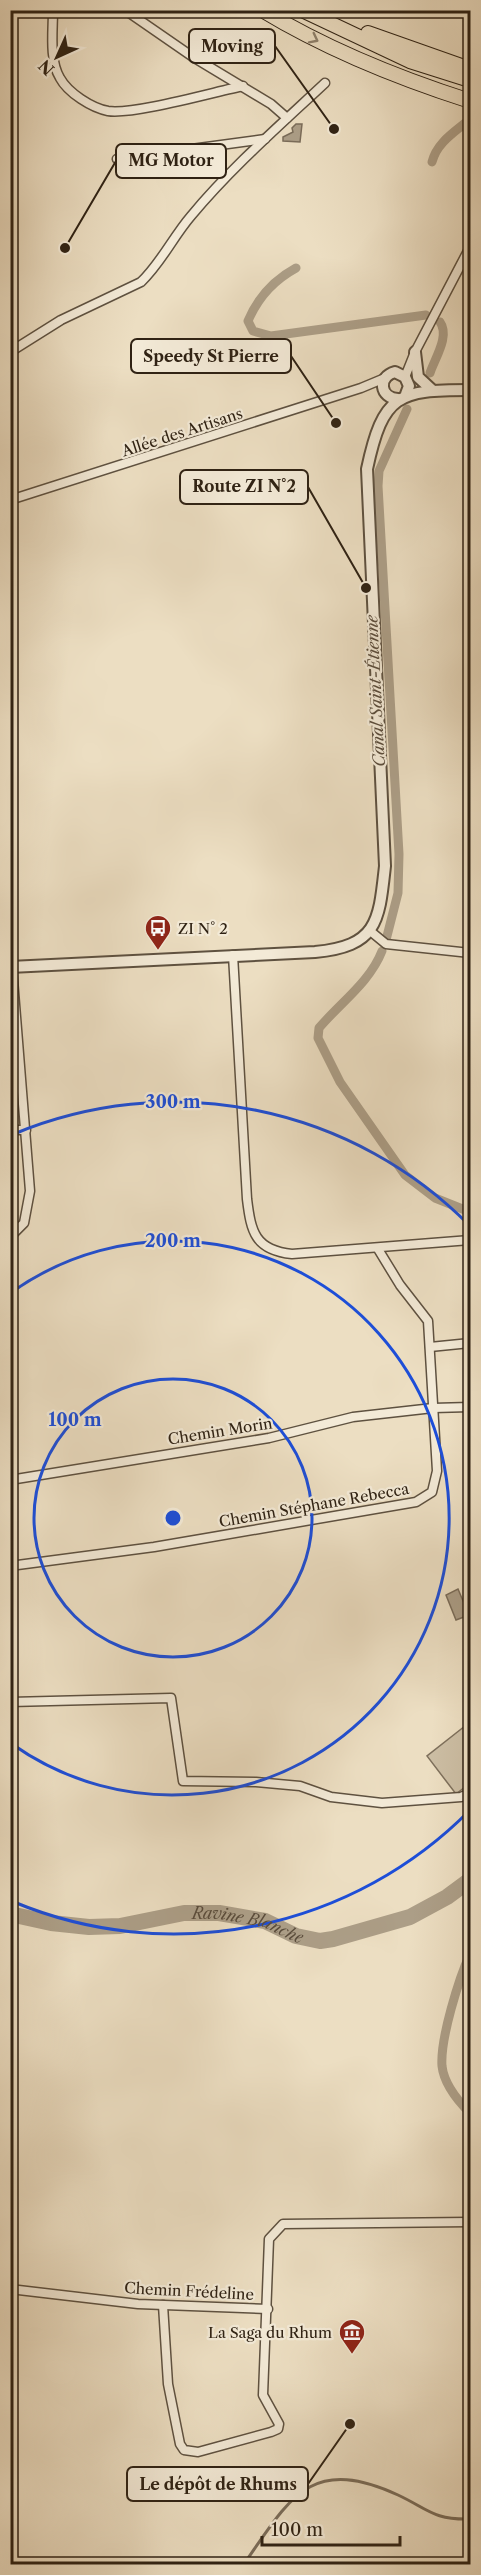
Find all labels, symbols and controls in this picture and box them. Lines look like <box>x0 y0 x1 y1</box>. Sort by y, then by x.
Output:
north arrow <box>27 27 87 87</box>
callout: Moving <box>189 29 275 63</box>
one-way arrow <box>307 31 318 43</box>
text: Moving <box>201 36 264 56</box>
text: N <box>34 56 58 80</box>
callout: MG Motor <box>116 144 226 178</box>
text: MG Motor <box>128 150 214 170</box>
callout: Speedy St Pierre <box>131 339 291 373</box>
text: Speedy St Pierre <box>143 346 279 366</box>
street label: Allée des Artisans <box>118 404 245 461</box>
callout: Route ZI N°2 <box>180 470 308 504</box>
text: Route ZI N°2 <box>192 476 296 496</box>
water label: Canal Saint-Étienne <box>361 613 389 767</box>
bus stop icon: ZI N° 2 <box>143 913 173 951</box>
place label: ZI N° 2 <box>178 919 228 938</box>
text: 300 m <box>145 1091 201 1113</box>
text: 200 m <box>145 1230 201 1252</box>
text: 100 m <box>48 1409 102 1431</box>
street label: Chemin Morin <box>166 1413 274 1449</box>
street label: Chemin Stéphane Rebecca <box>217 1479 411 1531</box>
centre of rings <box>163 1508 183 1528</box>
water label: Ravine Blanche <box>190 1903 306 1947</box>
street label: Chemin Frédeline <box>124 2278 254 2304</box>
museum icon: La Saga du Rhum <box>337 2317 367 2355</box>
place label: La Saga du Rhum <box>208 2323 332 2342</box>
callout: Le dépôt de Rhums <box>127 2467 308 2501</box>
text: Le dépôt de Rhums <box>139 2474 297 2494</box>
scale bar <box>262 2509 400 2547</box>
text: 100 m <box>271 2519 323 2541</box>

